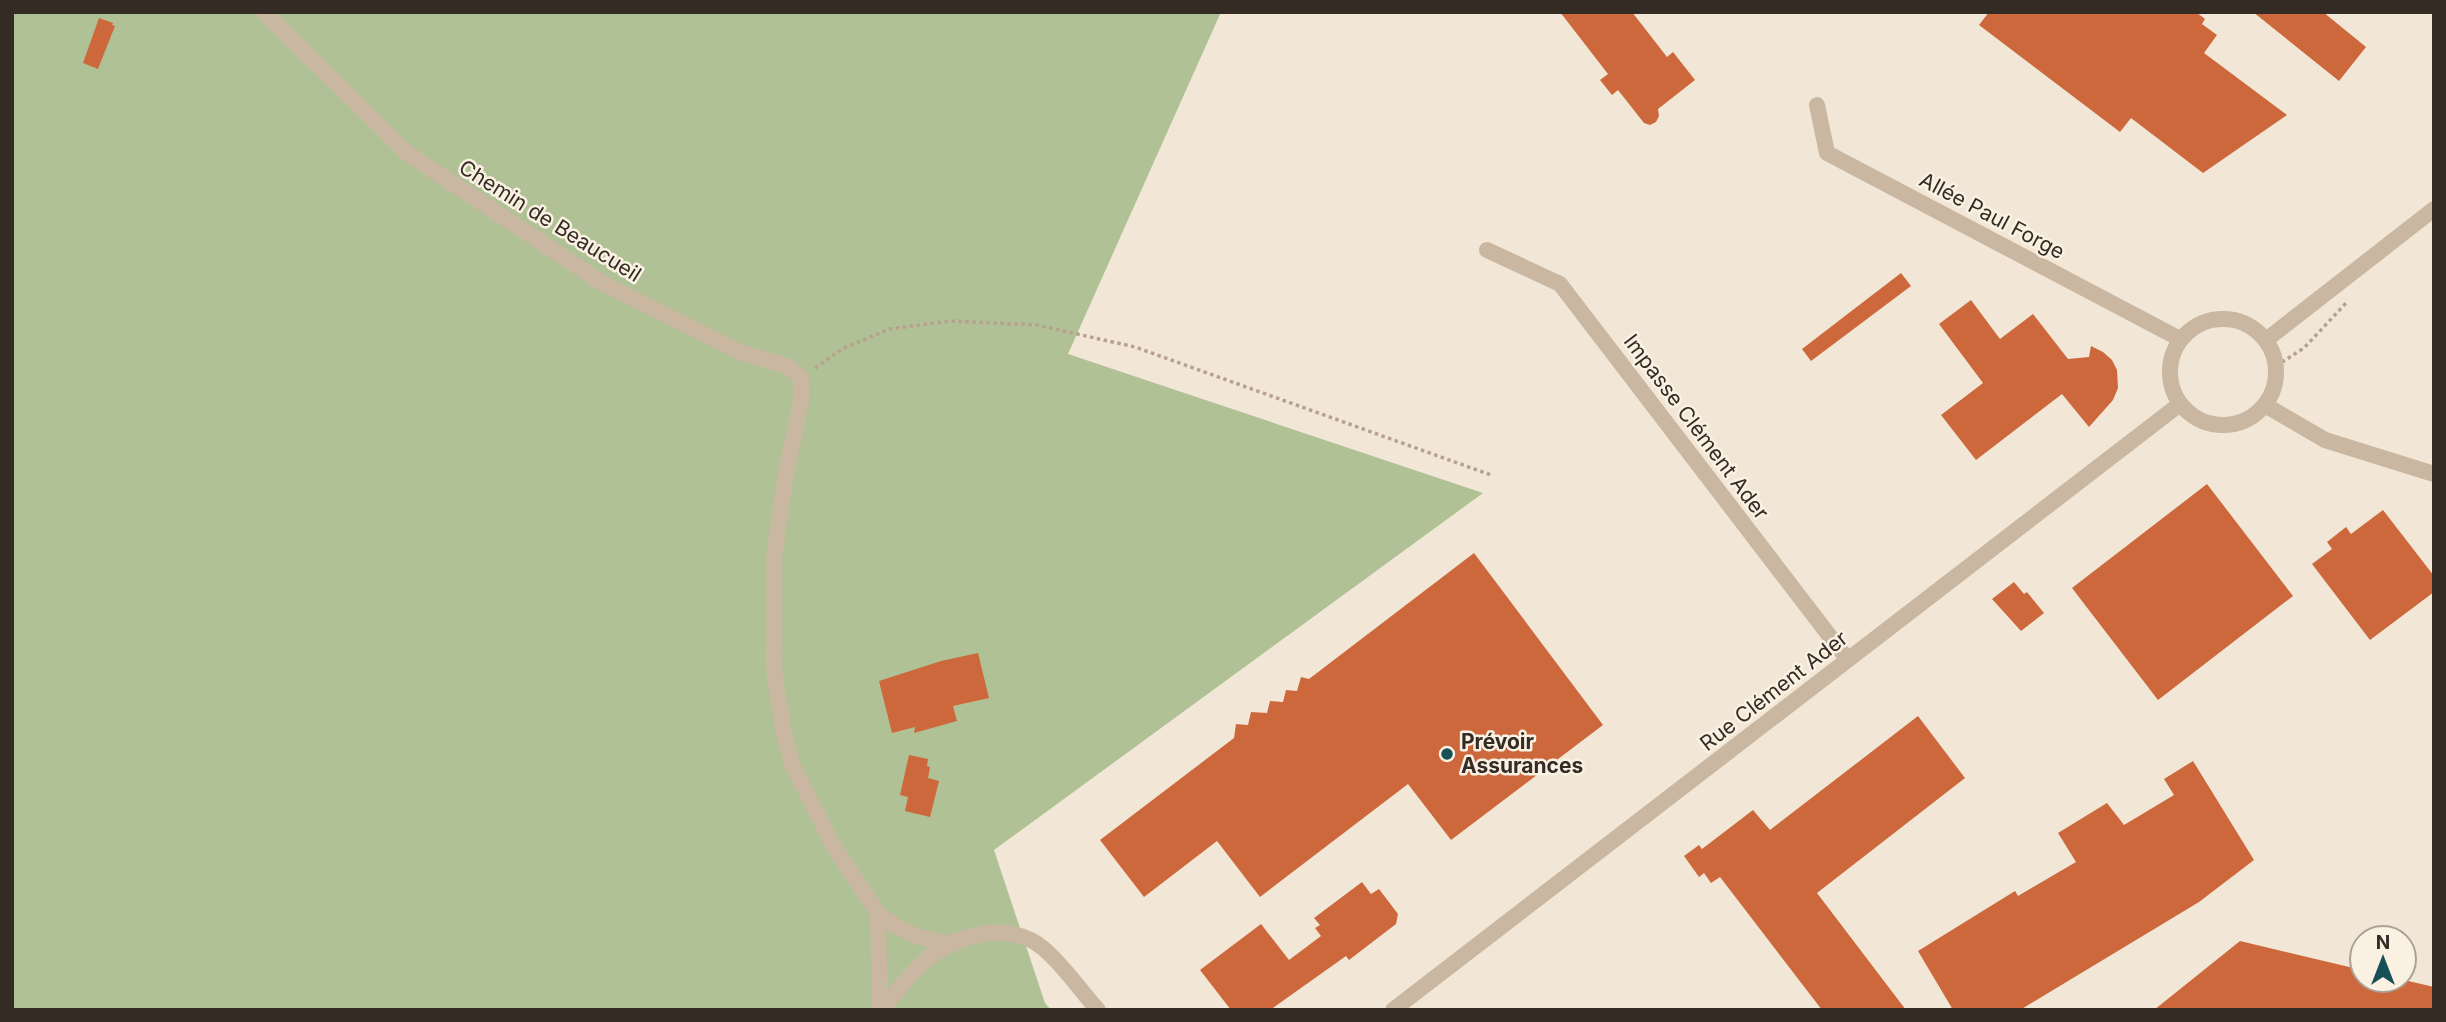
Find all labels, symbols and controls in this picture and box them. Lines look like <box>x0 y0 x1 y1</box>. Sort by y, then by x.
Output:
street label: Chemin de Beaucueil <box>455 154 646 287</box>
street label: Allée Paul Forge <box>1916 167 2069 264</box>
street label: Impasse Clément Ader <box>1619 329 1774 524</box>
street label: Rue Clément Ader <box>1695 625 1852 756</box>
place label: Prévoir Assurances <box>1461 729 1583 778</box>
marker: Prévoir Assurances <box>1439 746 1455 762</box>
north arrow <box>2348 924 2418 994</box>
text: N <box>2376 931 2390 954</box>

